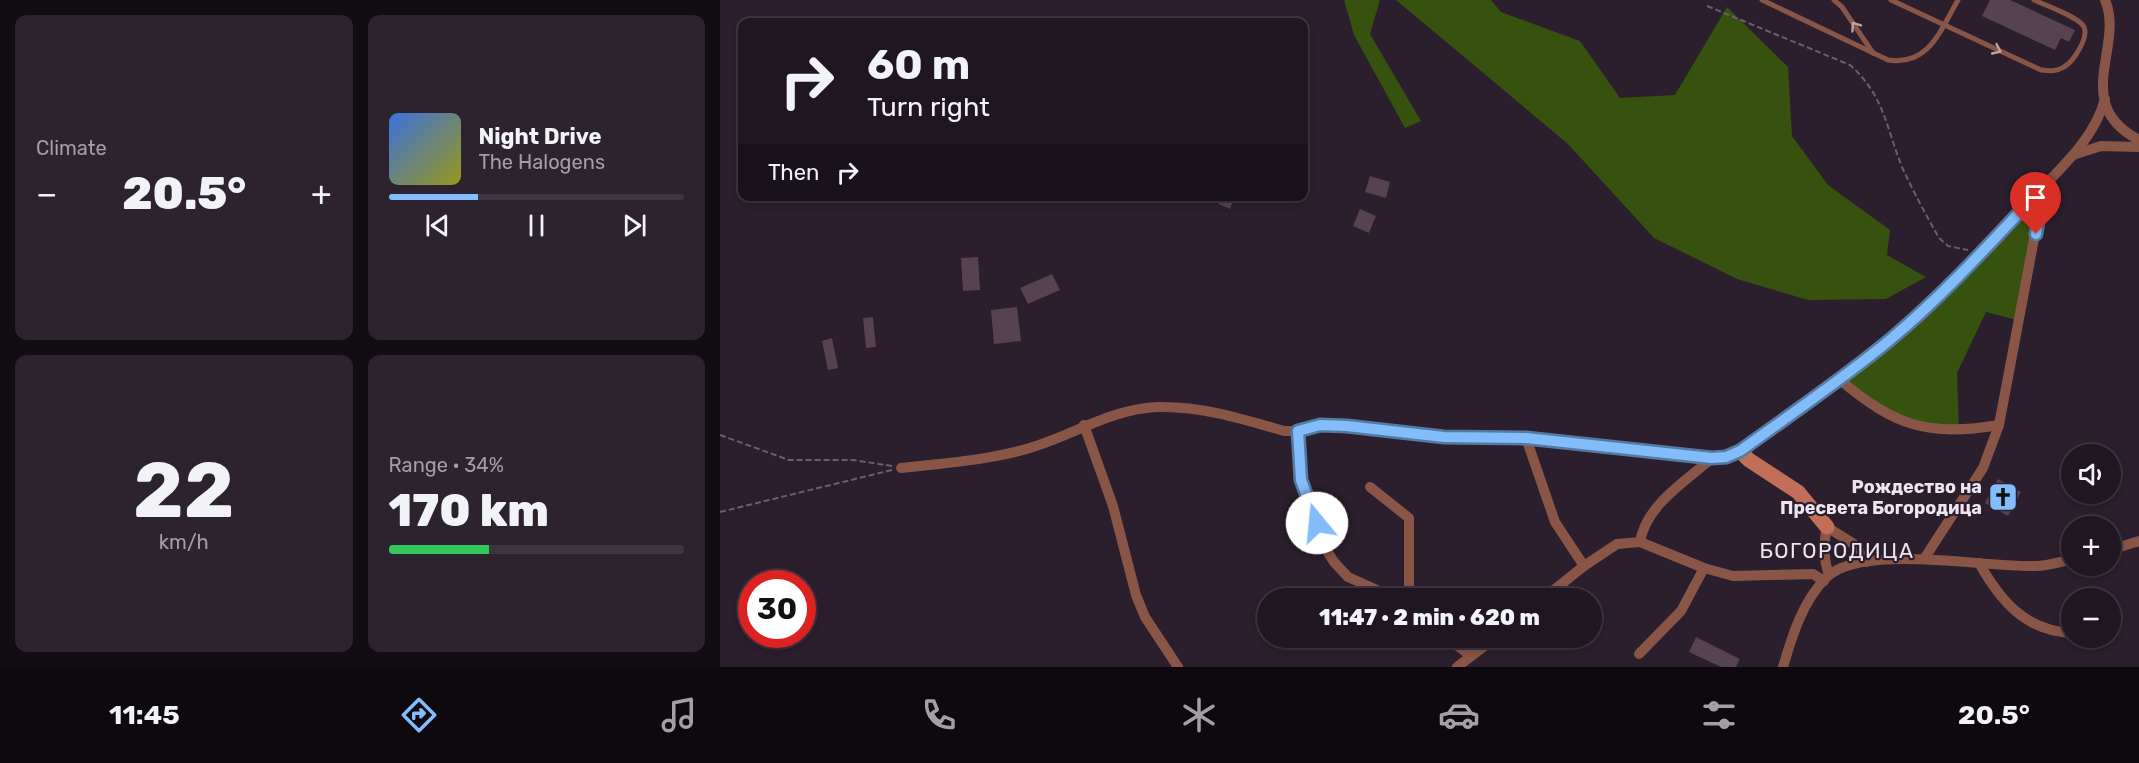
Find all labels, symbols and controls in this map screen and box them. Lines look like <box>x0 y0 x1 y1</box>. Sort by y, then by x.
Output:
one-way arrow <box>1851 22 1862 33</box>
text: 60 m <box>867 40 970 90</box>
icon: right <box>768 42 846 120</box>
one-way arrow <box>1990 42 2001 54</box>
text: Turn right <box>867 91 990 123</box>
text: Night Drive <box>479 123 601 150</box>
text: Climate <box>36 136 107 160</box>
text: The Halogens <box>479 150 605 174</box>
icon: right <box>831 156 864 189</box>
text: Then <box>768 159 819 186</box>
text: 20.5° <box>122 167 246 220</box>
pin <box>2010 172 2061 234</box>
text: − <box>36 174 57 213</box>
text: + <box>311 174 332 213</box>
icon: arrive <box>2019 181 2052 214</box>
icon: previous <box>421 209 454 242</box>
icon: pause <box>520 209 553 242</box>
icon: next <box>618 209 651 242</box>
text: 22 <box>133 444 234 537</box>
map controls <box>2061 444 2121 648</box>
button: sound <box>2061 444 2121 504</box>
text: Range · 34% <box>389 453 504 477</box>
place label: Рождество на Пресвета Богородица <box>1780 476 1982 519</box>
church icon: Рождество на Пресвета Богородица <box>1987 481 2019 513</box>
text: 170 km <box>389 484 549 537</box>
position arrow <box>1285 491 1349 555</box>
button: + <box>2061 516 2121 576</box>
text: km/h <box>159 530 209 554</box>
district label: БОГОРОДИЦА <box>1759 538 1915 563</box>
speed limit sign: 30 <box>738 570 816 648</box>
button: − <box>2061 588 2121 648</box>
text: 11:47 · 2 min · 620 m <box>1319 604 1540 631</box>
icon: directions <box>398 694 440 736</box>
icon: music <box>658 694 700 736</box>
icon: phone <box>918 694 960 736</box>
icon: climate <box>1178 694 1220 736</box>
icon: car <box>1438 694 1480 736</box>
icon: filters <box>1698 694 1740 736</box>
text: 11:45 <box>109 699 180 731</box>
text: 20.5° <box>1958 699 2030 731</box>

